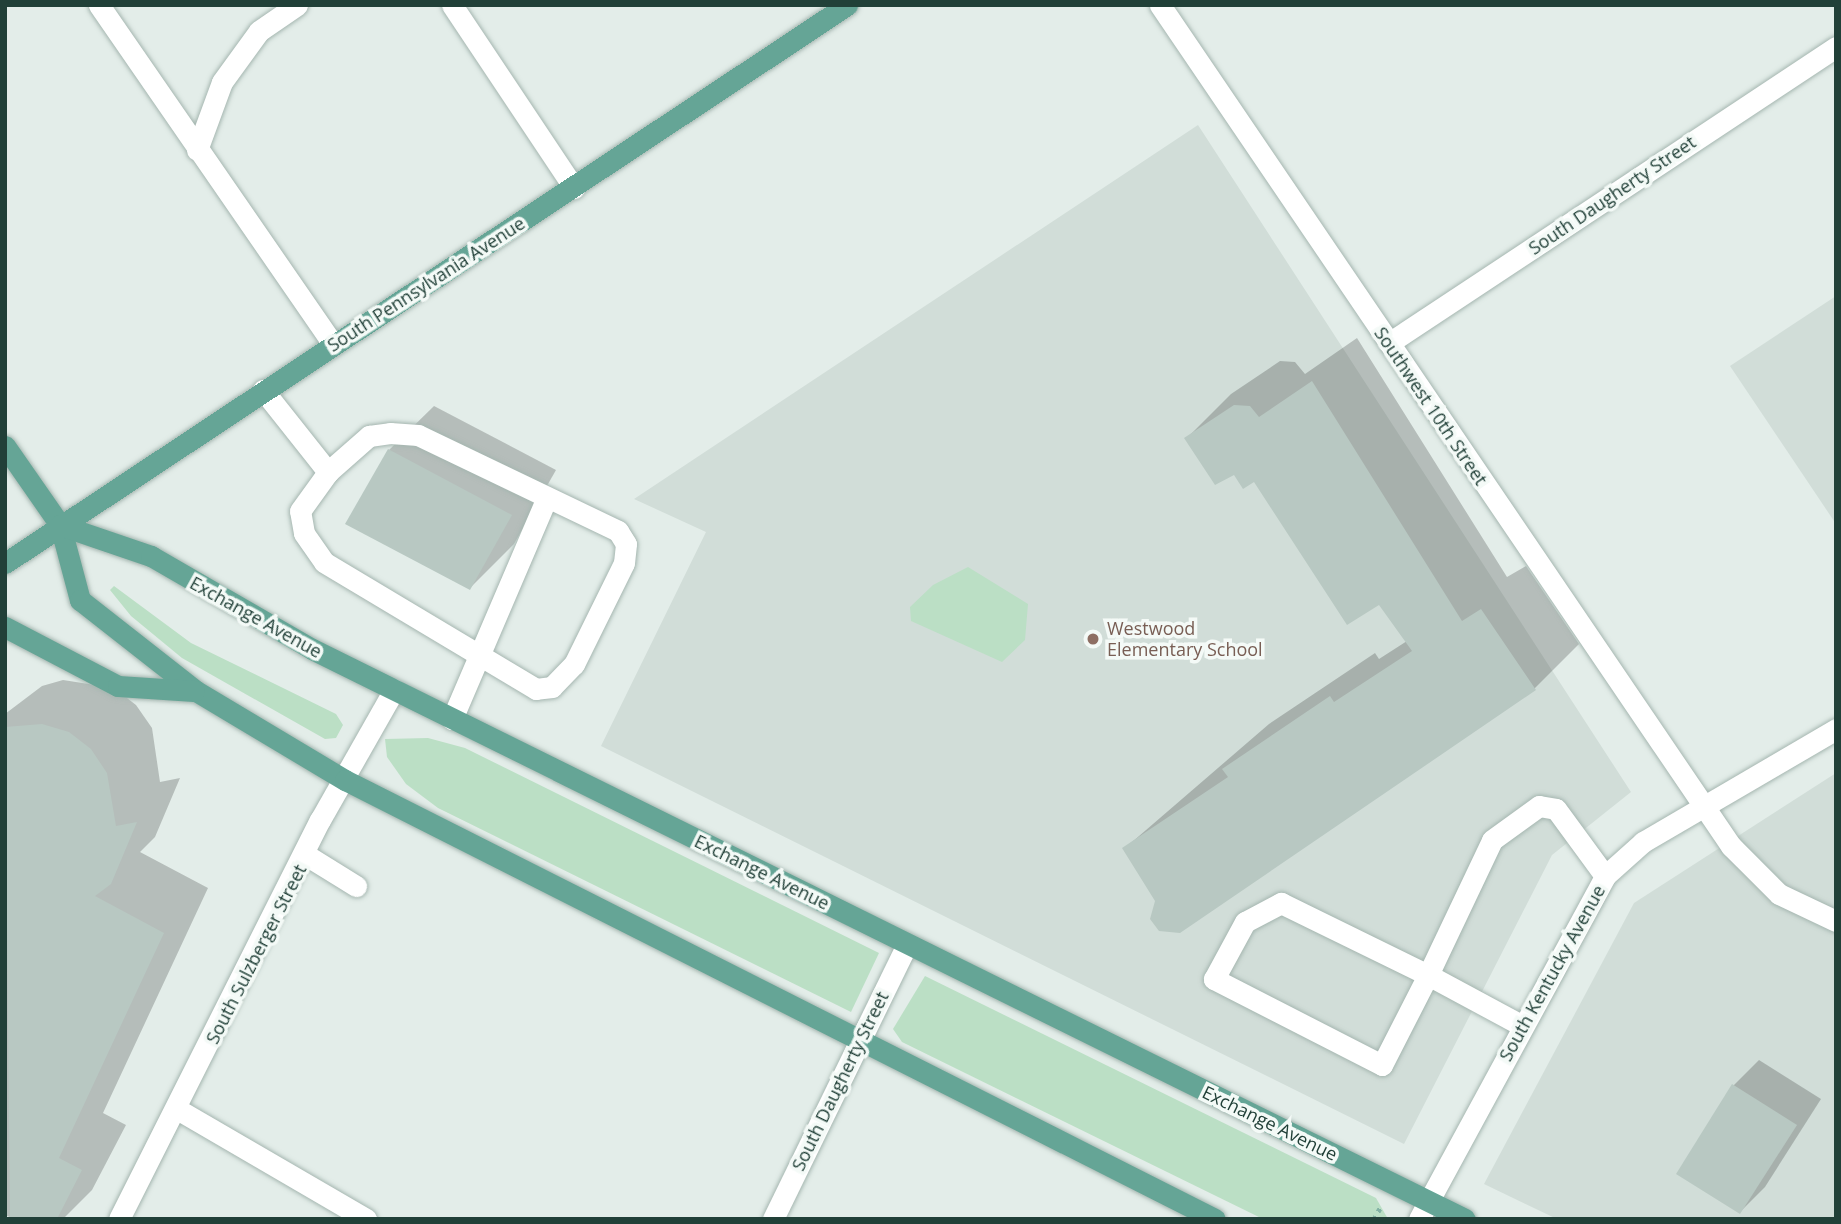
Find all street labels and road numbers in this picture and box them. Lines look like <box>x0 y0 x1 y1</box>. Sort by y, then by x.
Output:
street label: South Daugherty Street <box>1524 131 1700 259</box>
street label: South Pennsylvania Avenue <box>323 212 529 356</box>
street label: Southwest 10th Street <box>1370 323 1492 489</box>
street label: Exchange Avenue <box>186 572 326 662</box>
street label: Exchange Avenue <box>691 830 833 914</box>
street label: South Sulzberger Street <box>201 861 311 1047</box>
street label: South Kentucky Avenue <box>1495 881 1609 1065</box>
street label: South Daugherty Street <box>787 988 893 1174</box>
street label: Exchange Avenue <box>1199 1081 1341 1165</box>

